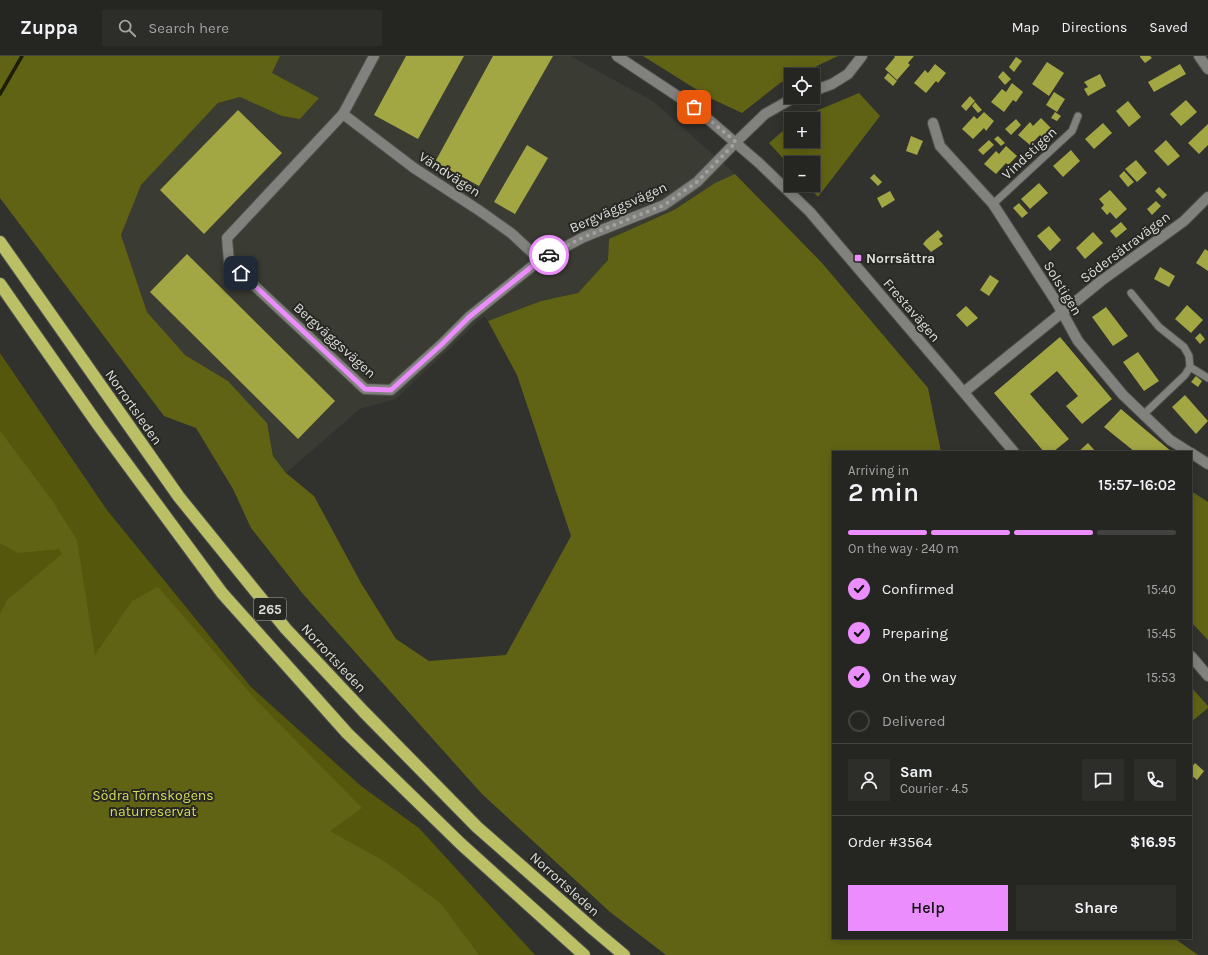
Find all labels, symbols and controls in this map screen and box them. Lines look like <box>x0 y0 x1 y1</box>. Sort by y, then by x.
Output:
search box <box>102 10 382 46</box>
text: Zuppa <box>20 17 78 39</box>
icon: search <box>116 17 138 39</box>
text: Search here <box>148 19 229 37</box>
text: Map <box>1012 19 1040 36</box>
text: Directions <box>1062 19 1127 36</box>
text: Saved <box>1149 19 1188 36</box>
map controls <box>784 68 820 192</box>
button: locate <box>784 68 820 104</box>
pin <box>677 90 711 124</box>
icon: bag <box>683 96 705 118</box>
button: + <box>784 112 820 148</box>
street label: Vindstigen <box>998 124 1060 183</box>
street label: Vändvägen <box>416 148 484 201</box>
button: − <box>784 156 820 192</box>
street label: Bergväggsvägen <box>567 178 670 237</box>
street label: Södersätravägen <box>1077 208 1174 287</box>
courier <box>529 235 569 275</box>
icon: car <box>538 244 560 266</box>
place label: Norrsättra <box>866 250 935 267</box>
marker: Norrsättra <box>853 253 863 263</box>
pin <box>224 256 258 290</box>
street label: Solstigen <box>1040 258 1085 319</box>
icon: home <box>230 262 252 284</box>
street label: Frestavägen <box>880 275 944 345</box>
street label: Bergväggsvägen <box>290 299 379 382</box>
street label: Norrortsleden <box>101 366 166 448</box>
text: Arriving in <box>848 463 909 478</box>
text: 15:57–16:02 <box>1098 476 1176 494</box>
text: 2 min <box>848 477 919 508</box>
text: On the way · 240 m <box>848 541 959 556</box>
icon: check <box>848 578 870 600</box>
text: Confirmed <box>882 580 954 598</box>
text: 15:40 <box>1146 582 1176 597</box>
road number: 265 <box>254 598 286 620</box>
street label: Norrortsleden <box>298 620 370 696</box>
icon: check <box>848 622 870 644</box>
text: Preparing <box>882 624 948 642</box>
text: 15:45 <box>1147 626 1176 641</box>
icon: check <box>848 666 870 688</box>
text: On the way <box>882 668 956 686</box>
text: 15:53 <box>1146 670 1176 685</box>
text: Delivered <box>882 712 946 730</box>
button: person <box>848 759 890 801</box>
button: chat <box>1082 759 1124 801</box>
button: phone <box>1134 759 1176 801</box>
text: Sam <box>900 763 933 781</box>
text: Courier · 4.5 <box>900 781 968 796</box>
park label: Södra Törnskogens naturreservat <box>92 787 214 820</box>
text: Order #3564 <box>848 833 932 851</box>
text: $16.95 <box>1130 833 1176 851</box>
street label: Norrortsleden <box>526 849 603 920</box>
button: Help <box>848 885 1008 931</box>
button: Share <box>1016 885 1176 931</box>

